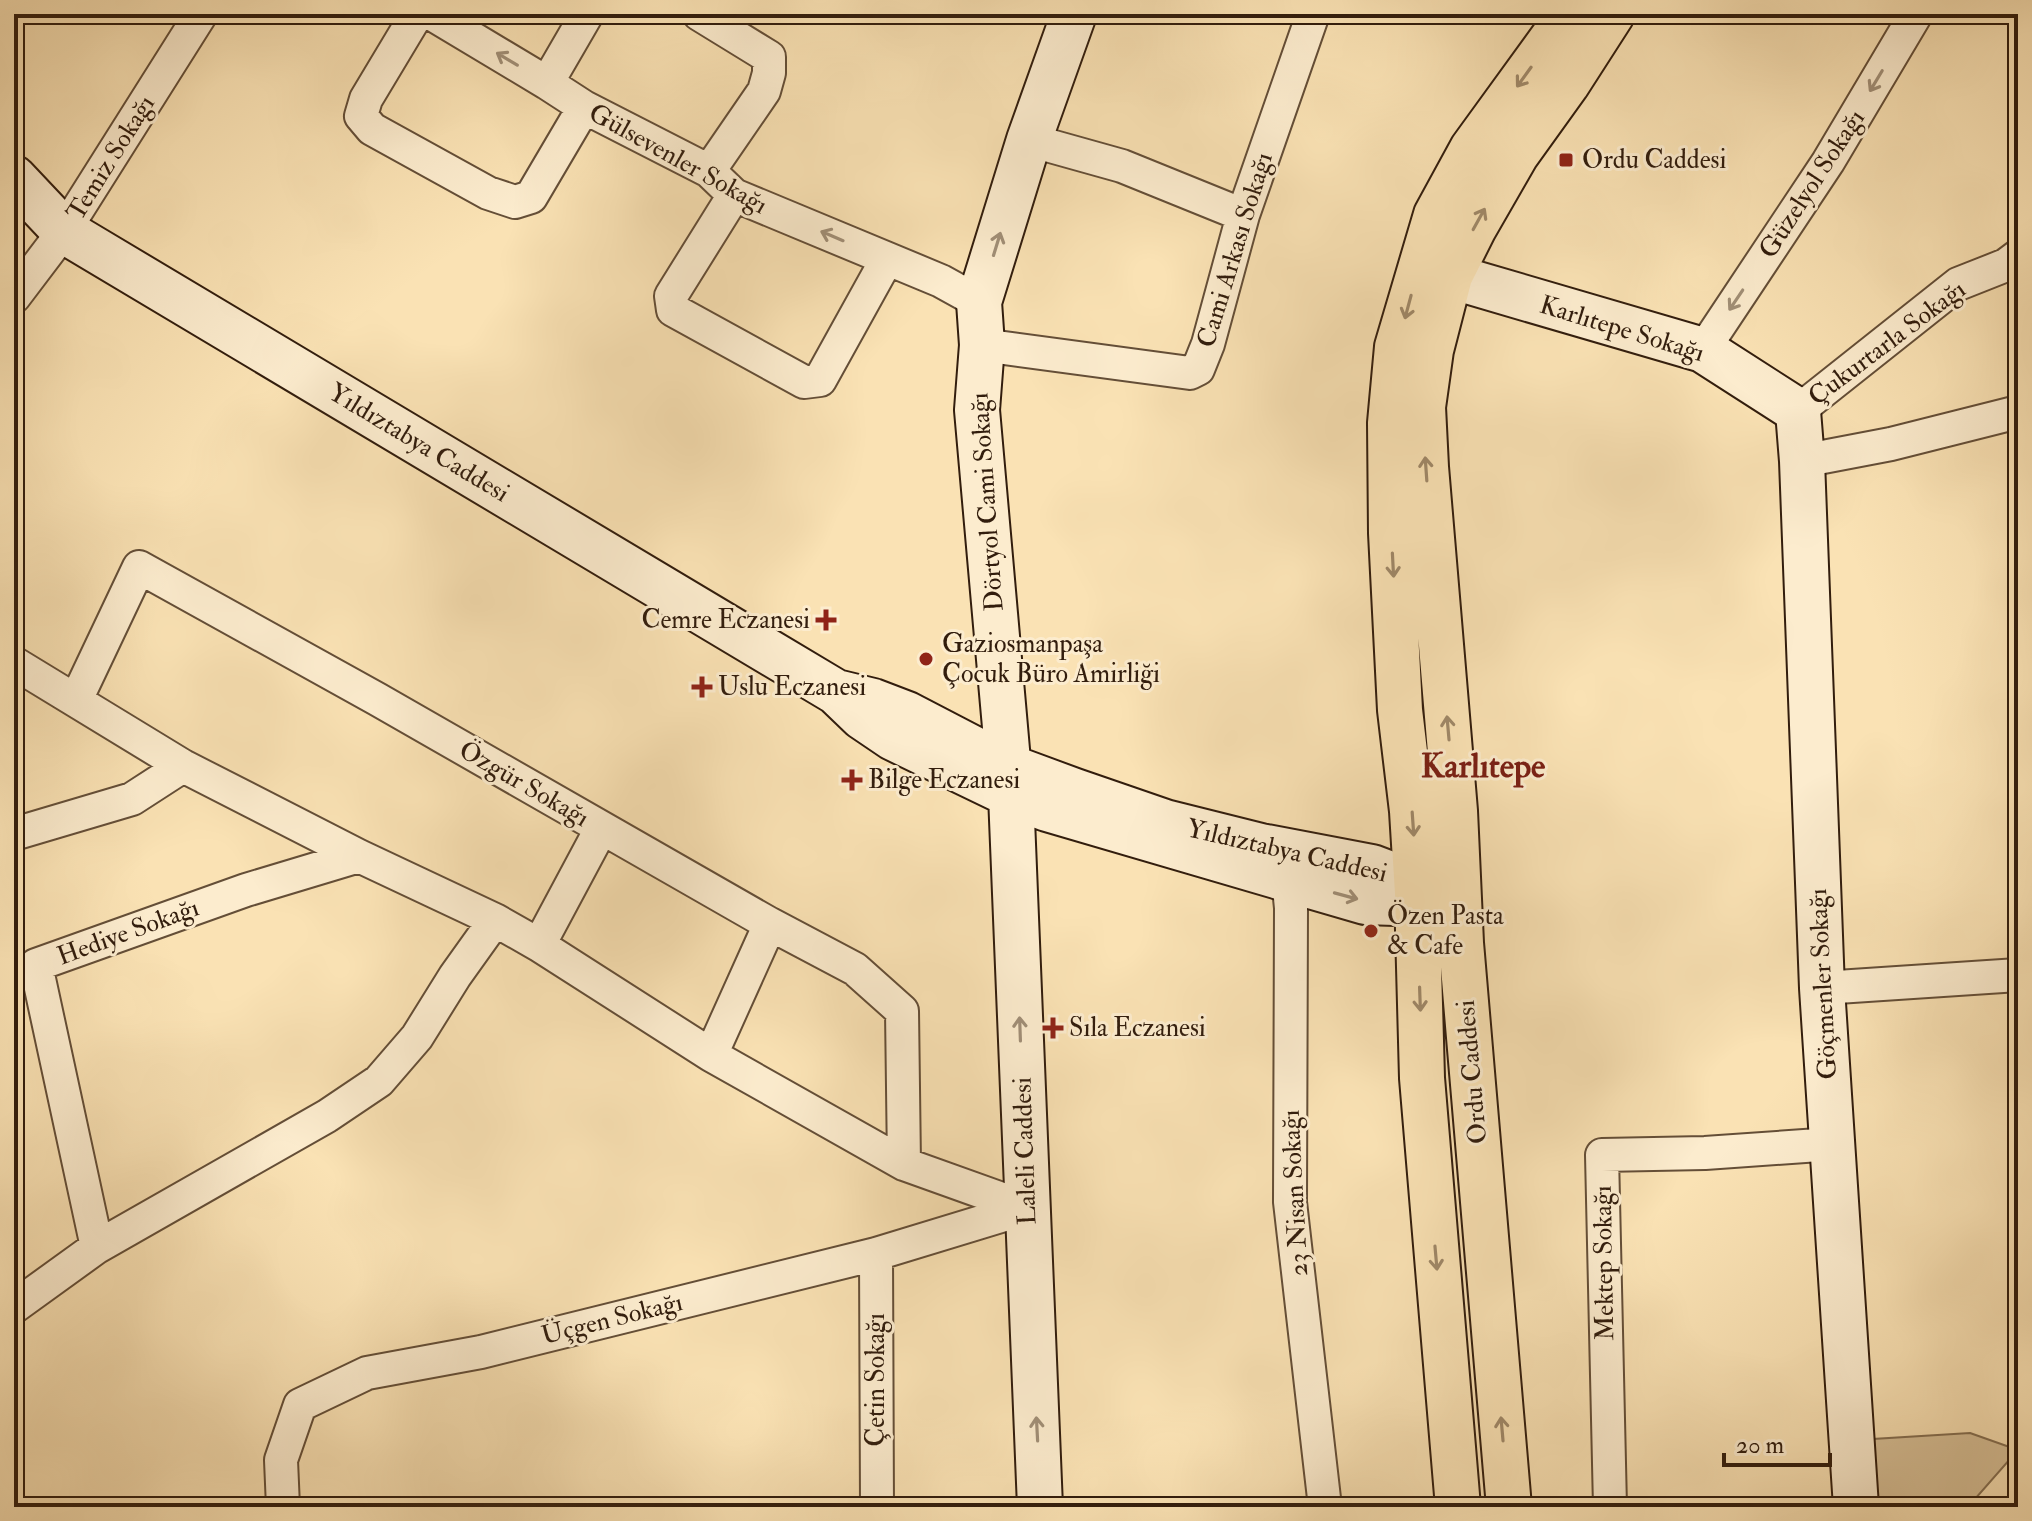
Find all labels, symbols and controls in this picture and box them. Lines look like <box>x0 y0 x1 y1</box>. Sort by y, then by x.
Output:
one-way arrow <box>496 51 519 67</box>
one-way arrow <box>1516 66 1533 87</box>
one-way arrow <box>1868 69 1884 92</box>
street label: Temiz Sokağı <box>60 89 162 226</box>
street label: Gülsevenler Sokağı <box>583 97 773 221</box>
street label: Güzelyol Sokağı <box>1752 104 1872 264</box>
place label: Ordu Caddesi <box>1582 144 1726 176</box>
street label: Cami Arkası Sokağı <box>1190 149 1280 351</box>
marker: Ordu Caddesi <box>1557 151 1575 169</box>
one-way arrow <box>1471 208 1487 231</box>
one-way arrow <box>820 228 845 242</box>
one-way arrow <box>991 232 1005 257</box>
street label: Çukurtarla Sokağı <box>1802 273 1972 413</box>
one-way arrow <box>1728 288 1744 311</box>
street label: Karlıtepe Sokağı <box>1536 289 1708 370</box>
one-way arrow <box>1400 294 1415 320</box>
street label: Yıldıztabya Caddesi <box>323 377 515 509</box>
street label: Dörtyol Cami Sokağı <box>963 391 1011 612</box>
one-way arrow <box>1418 456 1433 483</box>
one-way arrow <box>1385 551 1400 578</box>
place label: Cemre Eczanesi <box>641 604 810 636</box>
marker: Cemre Eczanesi <box>817 611 835 629</box>
place label: Gaziosmanpaşa Çocuk Büro Amirliği <box>942 628 1160 690</box>
marker: Gaziosmanpaşa Çocuk Büro Amirliği <box>917 650 935 668</box>
place label: Uslu Eczanesi <box>718 671 866 703</box>
marker: Uslu Eczanesi <box>693 678 711 696</box>
one-way arrow <box>1440 715 1455 742</box>
street label: Özgür Sokağı <box>453 733 595 834</box>
district label: Karlıtepe <box>1421 745 1546 788</box>
place label: Bilge Eczanesi <box>868 764 1020 796</box>
marker: Bilge Eczanesi <box>843 771 861 789</box>
one-way arrow <box>1405 810 1420 837</box>
street label: Yıldıztabya Caddesi <box>1184 812 1390 890</box>
street label: Göçmenler Sokağı <box>1802 888 1844 1080</box>
one-way arrow <box>1332 890 1358 905</box>
street label: Hediye Sokağı <box>53 892 203 972</box>
place label: Özen Pasta & Cafe <box>1387 899 1504 962</box>
marker: Özen Pasta & Cafe <box>1362 922 1380 940</box>
one-way arrow <box>1412 985 1427 1012</box>
street label: Ordu Caddesi <box>1450 999 1494 1145</box>
place label: Sıla Eczanesi <box>1069 1012 1206 1044</box>
one-way arrow <box>1012 1016 1027 1043</box>
marker: Sıla Eczanesi <box>1044 1019 1062 1037</box>
street label: Laleli Caddesi <box>1006 1076 1044 1225</box>
street label: 23 Nisan Sokağı <box>1275 1109 1315 1277</box>
street label: Mektep Sokağı <box>1587 1185 1622 1341</box>
one-way arrow <box>1428 1244 1443 1271</box>
street label: Üçgen Sokağı <box>538 1285 686 1352</box>
street label: Çetin Sokağı <box>860 1313 892 1447</box>
one-way arrow <box>1029 1416 1044 1443</box>
one-way arrow <box>1494 1416 1509 1443</box>
scale bar <box>1724 1417 1830 1467</box>
text: 20 m <box>1736 1430 1785 1461</box>

